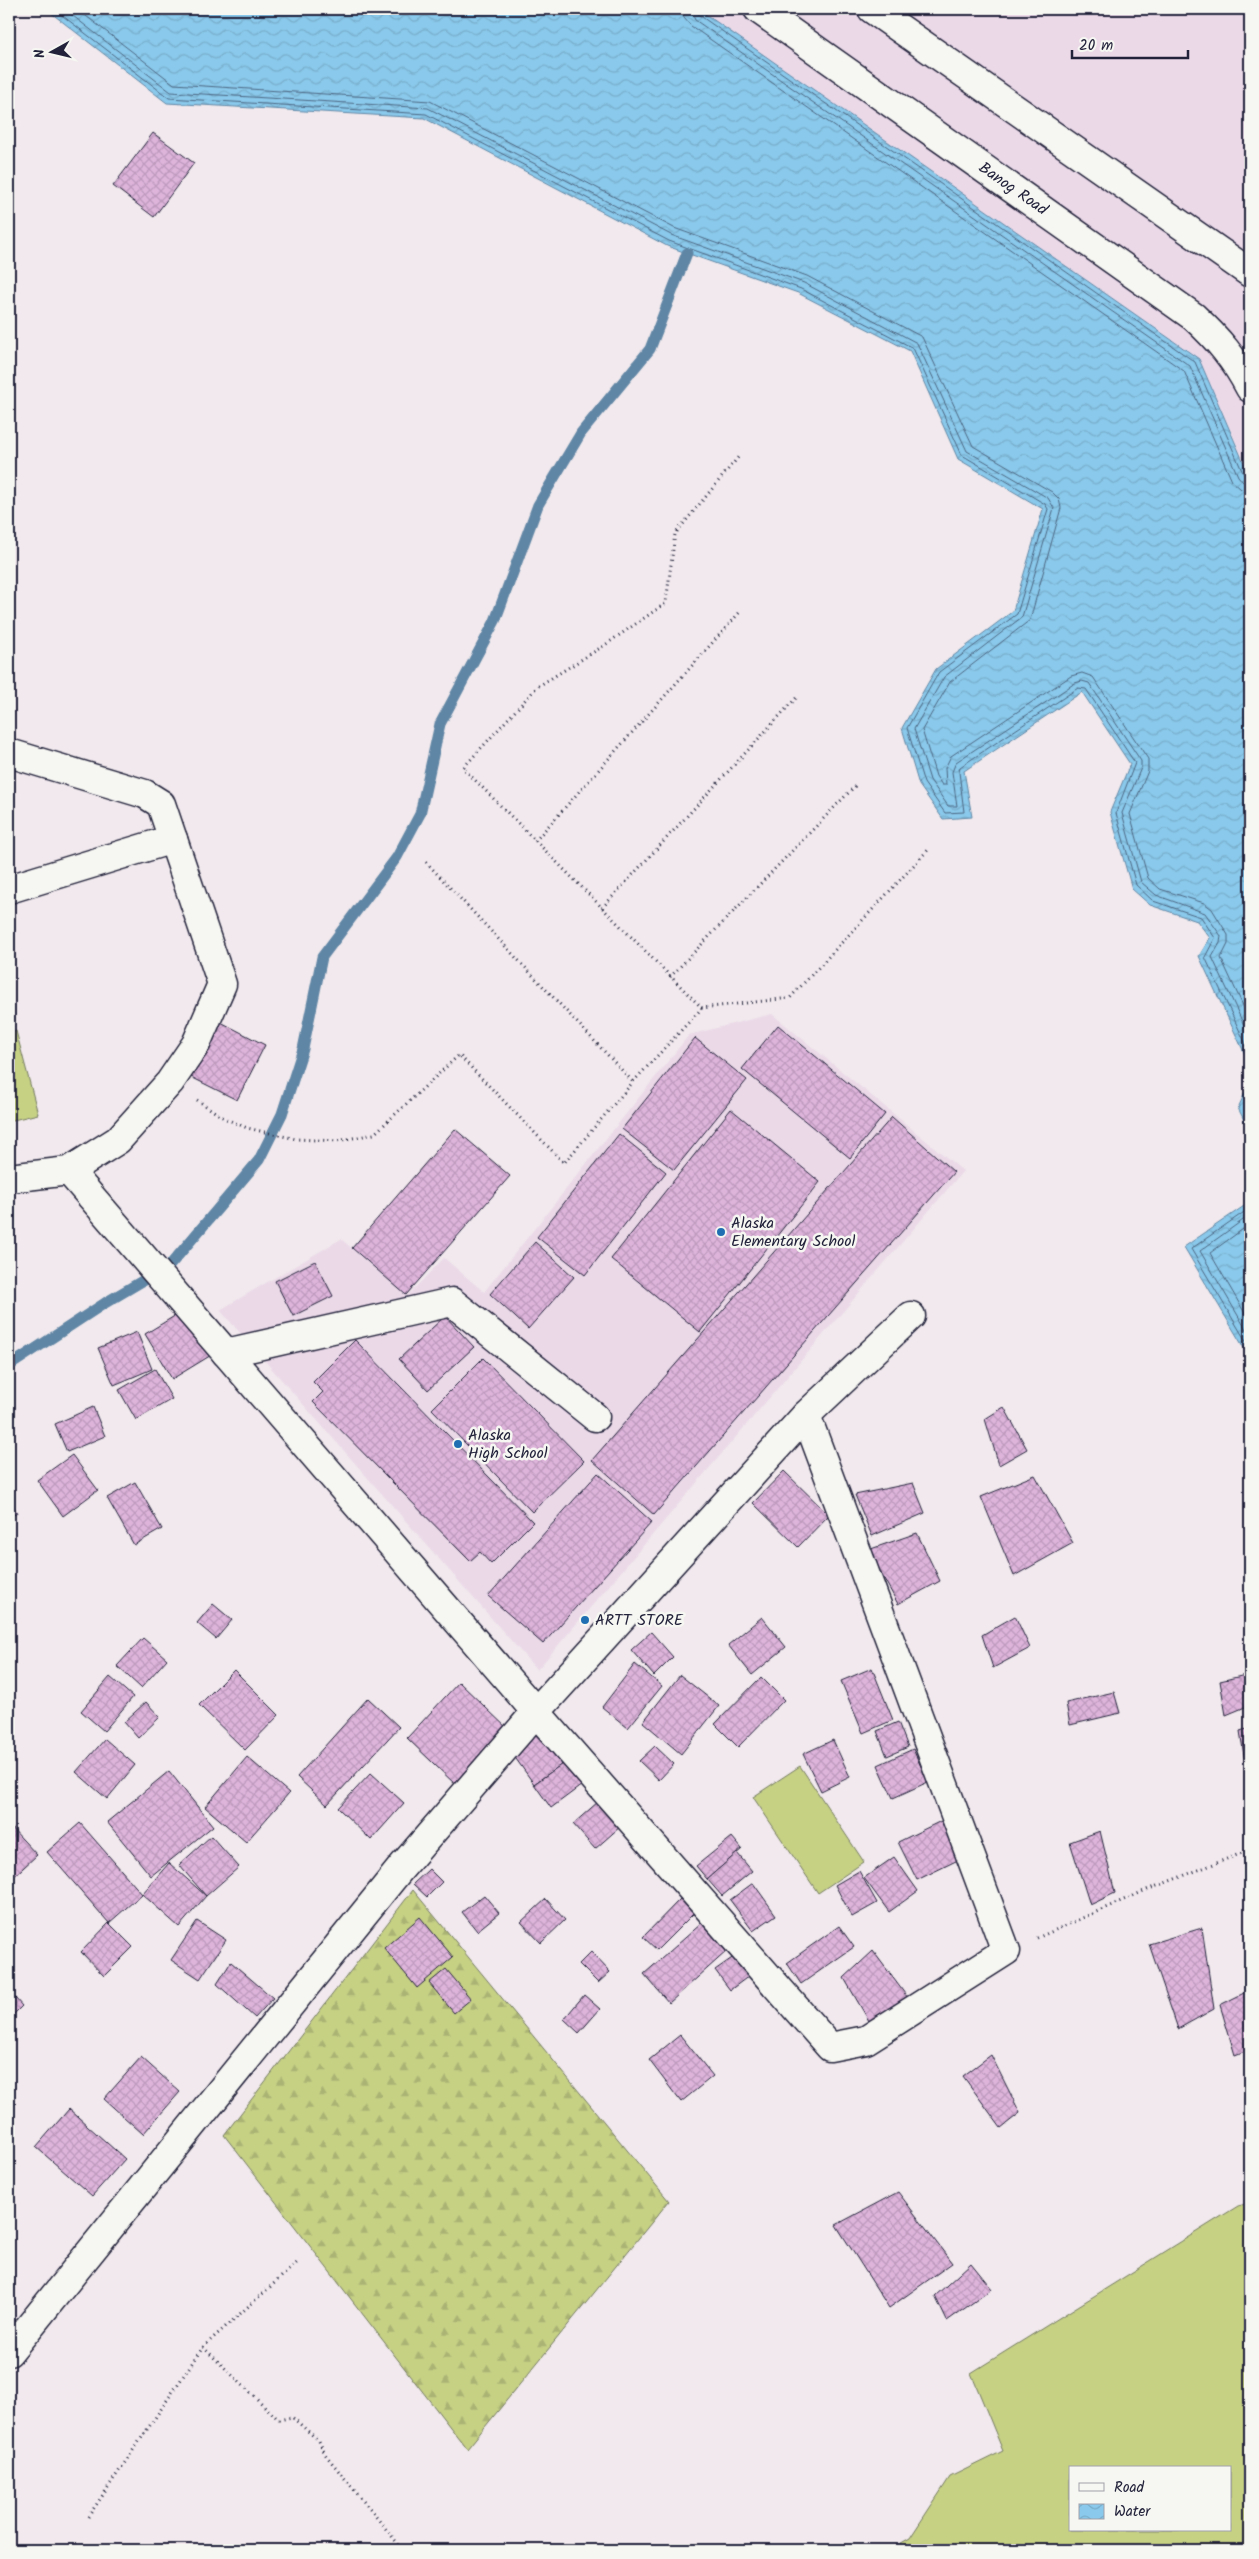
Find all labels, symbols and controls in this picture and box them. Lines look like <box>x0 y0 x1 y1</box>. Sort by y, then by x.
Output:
north arrow <box>28 28 78 78</box>
scale bar <box>1072 28 1188 60</box>
text: 20 m <box>1079 34 1113 58</box>
text: N <box>29 48 52 60</box>
street label: Banog Road <box>973 156 1054 223</box>
place label: Alaska Elementary School <box>731 1211 856 1254</box>
marker: Alaska Elementary School <box>715 1226 727 1238</box>
place label: Alaska High School <box>468 1423 548 1466</box>
marker: Alaska High School <box>452 1438 464 1450</box>
place label: ARTT STORE <box>595 1608 684 1633</box>
marker: ARTT STORE <box>579 1614 591 1626</box>
legend <box>1069 2466 1232 2532</box>
text: Road <box>1114 2476 1145 2500</box>
text: Water <box>1114 2500 1151 2524</box>

